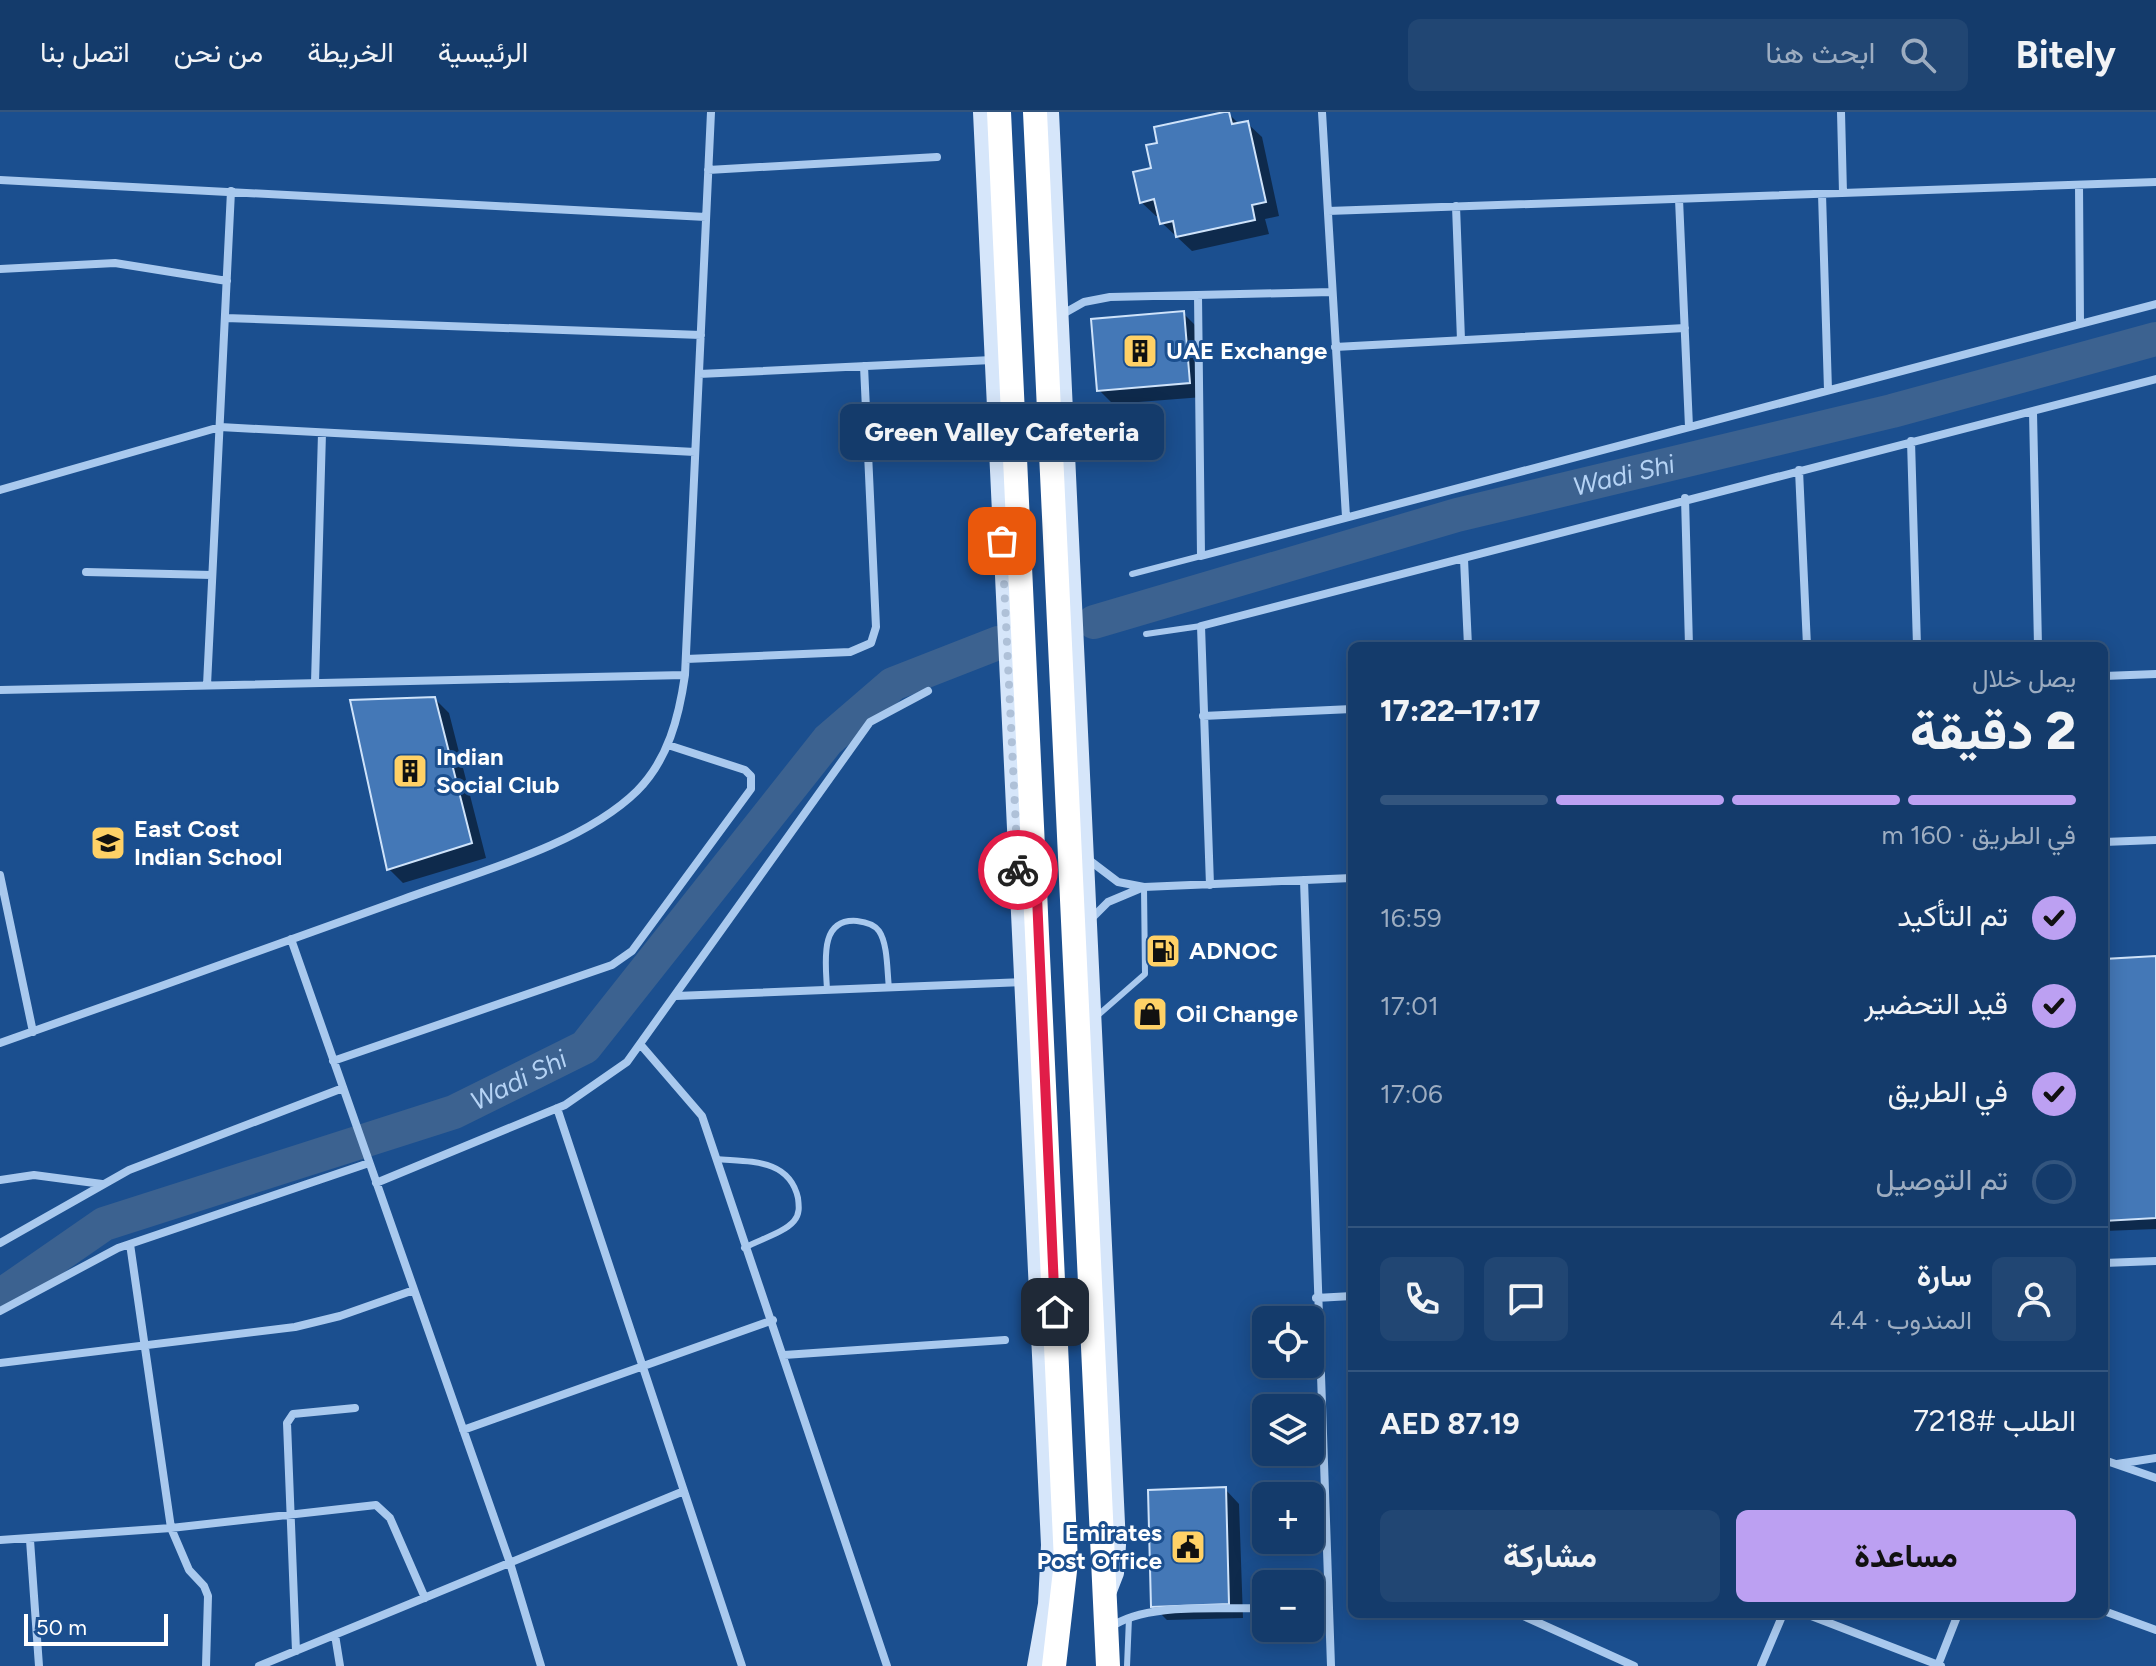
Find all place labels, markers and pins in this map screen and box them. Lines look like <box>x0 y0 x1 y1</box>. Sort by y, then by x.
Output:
building icon: UAE Exchange <box>1121 332 1159 370</box>
place label: UAE Exchange <box>1166 336 1327 365</box>
callout: Green Valley Cafeteria <box>840 405 1164 461</box>
pin <box>968 507 1036 575</box>
place label: Indian Social Club <box>436 742 560 799</box>
building icon: Indian Social Club <box>391 752 429 790</box>
place label: East Cost Indian School <box>134 814 282 871</box>
school or university icon: East Cost Indian School <box>89 824 127 862</box>
fuel station icon: ADNOC <box>1144 932 1182 970</box>
place label: ADNOC <box>1189 936 1278 965</box>
shop icon: Oil Change <box>1131 995 1169 1033</box>
place label: Oil Change <box>1176 999 1298 1028</box>
pin <box>1021 1278 1089 1346</box>
place label: Emirates Post Office <box>1037 1518 1162 1575</box>
public building icon: Emirates Post Office <box>1169 1528 1207 1566</box>

